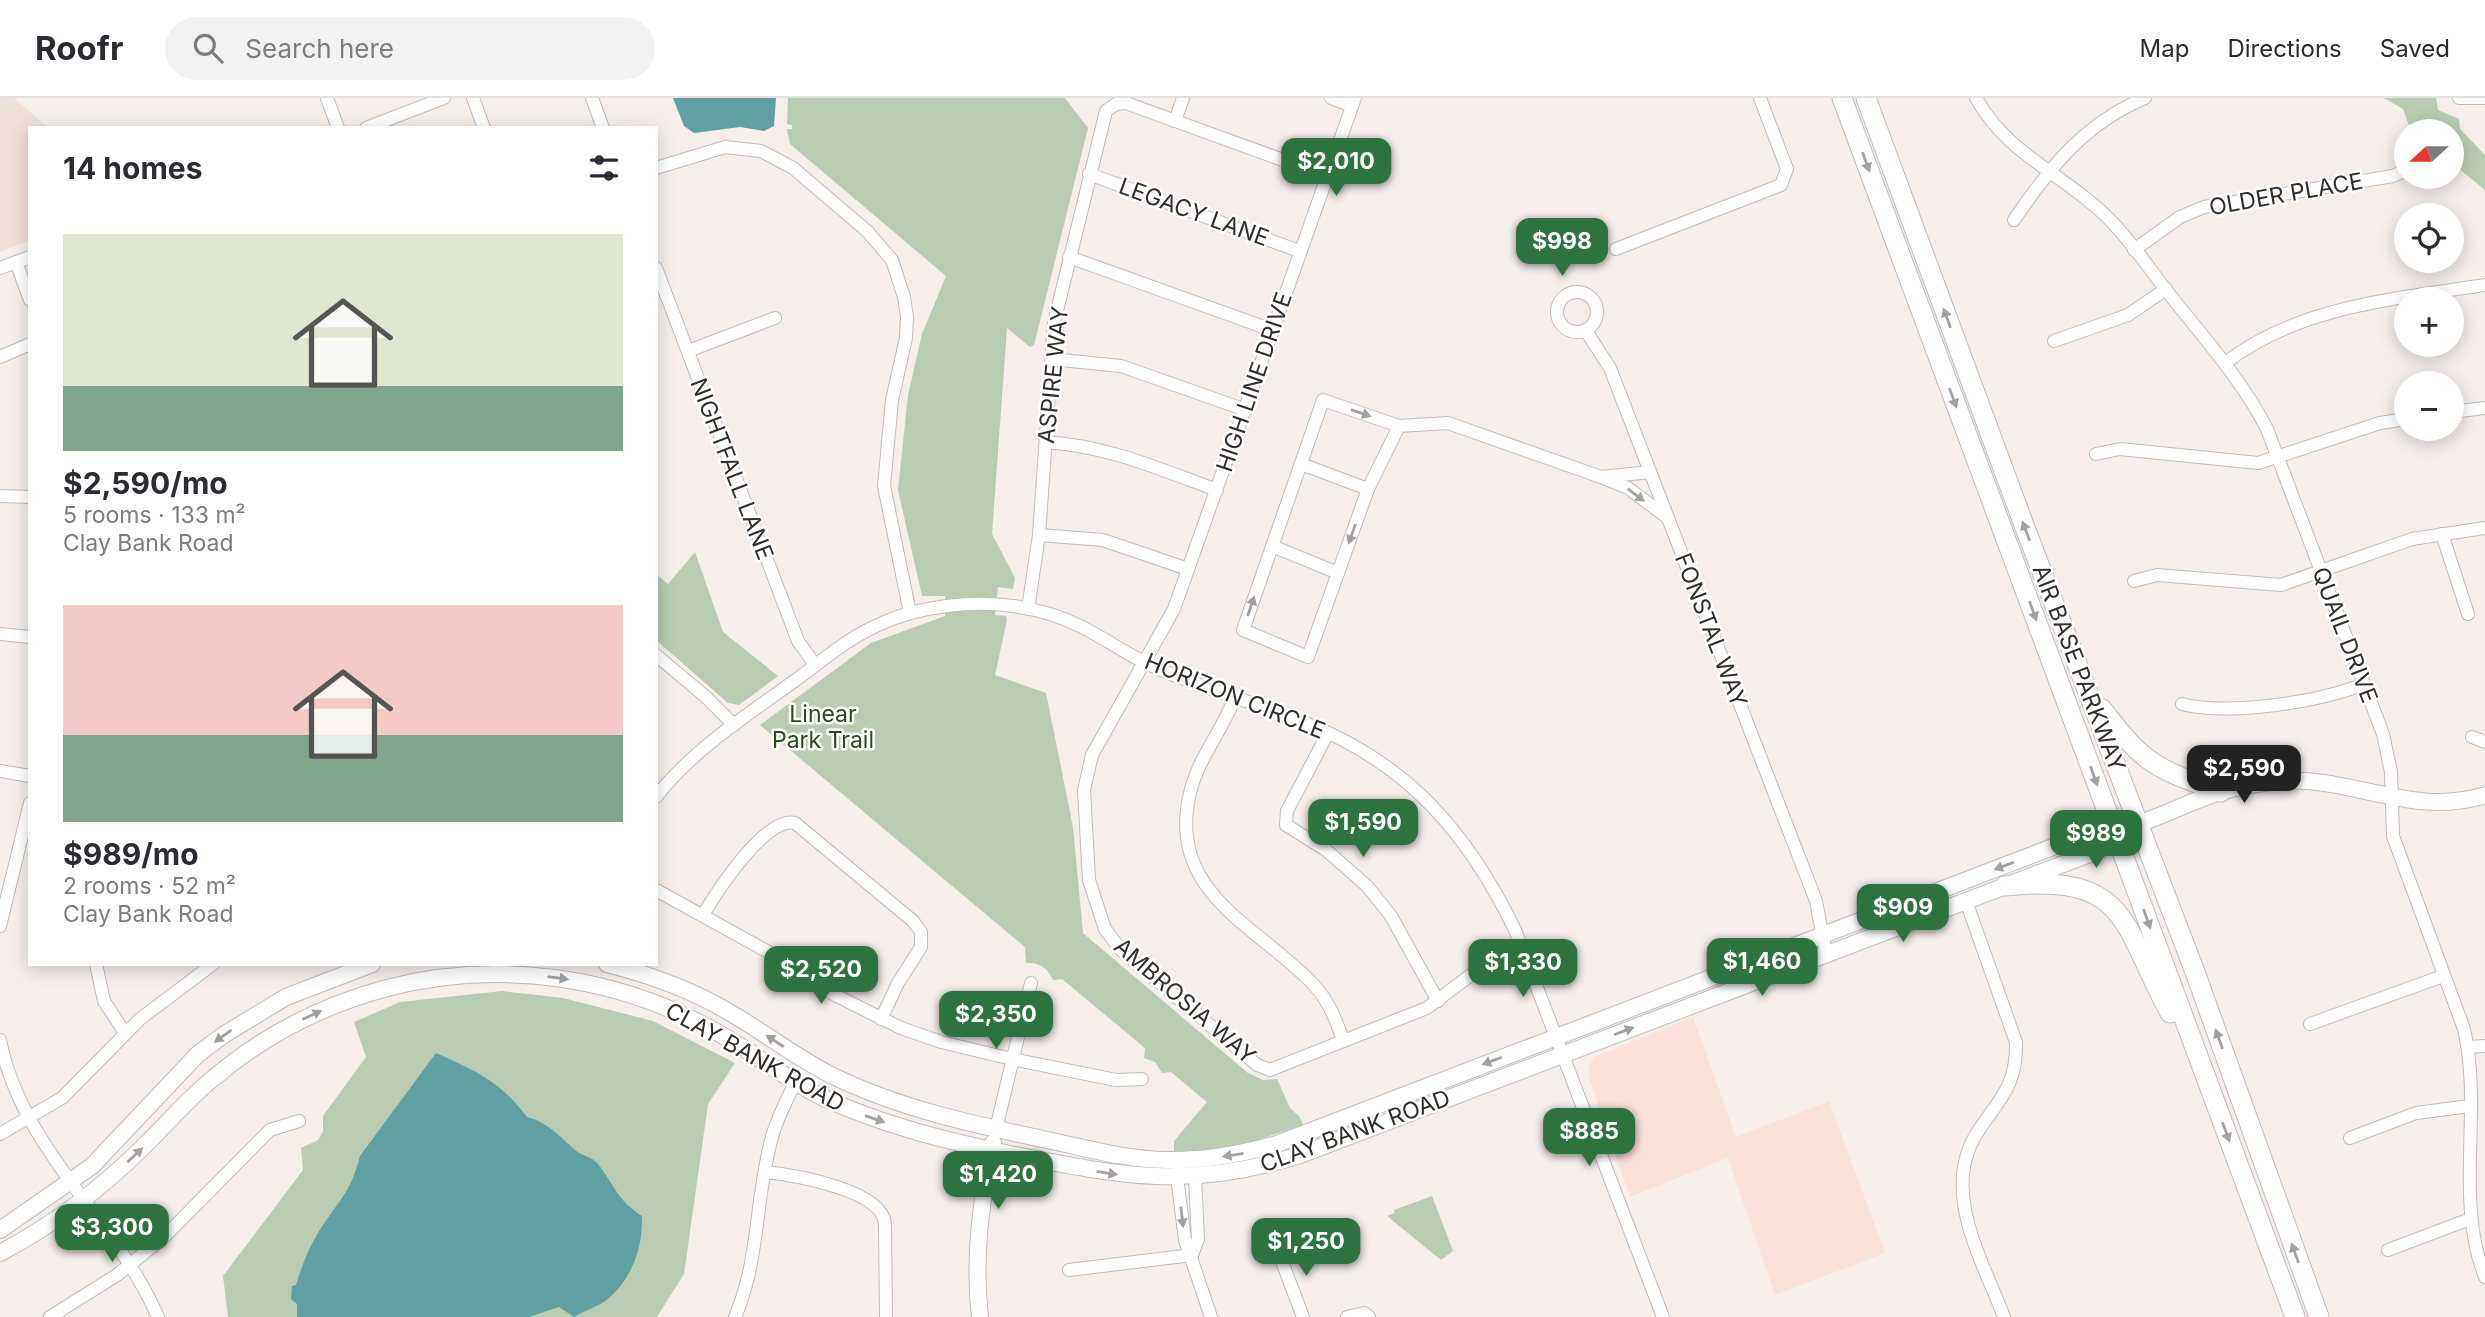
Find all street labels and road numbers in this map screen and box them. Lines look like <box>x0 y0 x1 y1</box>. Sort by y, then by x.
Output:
street label: OLDER PLACE <box>2207 167 2365 221</box>
street label: LEGACY LANE <box>1115 172 1273 252</box>
street label: HIGH LINE DRIVE <box>1210 289 1298 475</box>
street label: ASPIRE WAY <box>1032 305 1074 445</box>
street label: NIGHTFALL LANE <box>684 374 780 564</box>
street label: FONSTAL WAY <box>1669 549 1753 711</box>
street label: AIR BASE PARKWAY <box>2027 561 2132 776</box>
street label: QUAIL DRIVE <box>2306 563 2384 707</box>
street label: HORIZON CIRCLE <box>1141 647 1329 745</box>
street label: AMBROSIA WAY <box>1108 932 1262 1070</box>
street label: CLAY BANK ROAD <box>661 996 849 1118</box>
street label: CLAY BANK ROAD <box>1256 1084 1454 1178</box>

